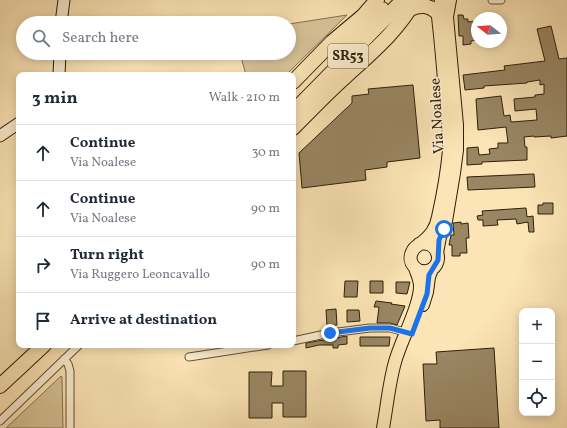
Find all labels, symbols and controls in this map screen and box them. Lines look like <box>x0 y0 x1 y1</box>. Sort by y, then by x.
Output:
north arrow <box>471 12 507 48</box>
search box <box>16 16 296 60</box>
icon: search <box>30 27 52 49</box>
text: Search here <box>62 28 139 49</box>
road number: SR53 <box>328 44 368 68</box>
street label: Via Noalese <box>426 77 450 155</box>
text: 3 min <box>32 87 78 110</box>
text: Walk · 210 m <box>209 89 280 107</box>
text: Continue <box>70 133 135 154</box>
icon: ahead <box>32 142 54 164</box>
text: 30 m <box>252 144 280 162</box>
text: Via Noalese <box>70 154 136 172</box>
text: Continue <box>70 189 135 210</box>
icon: ahead <box>32 198 54 220</box>
text: 90 m <box>251 200 280 218</box>
text: Via Noalese <box>70 210 136 228</box>
route start <box>435 220 453 238</box>
text: Turn right <box>70 245 144 266</box>
icon: right <box>32 254 54 276</box>
text: 90 m <box>251 256 280 274</box>
text: Via Ruggero Leoncavallo <box>70 266 210 284</box>
map controls <box>519 308 555 416</box>
button: + <box>519 308 555 344</box>
icon: arrive <box>32 310 54 332</box>
text: Arrive at destination <box>70 310 217 331</box>
route end <box>321 324 339 342</box>
button: − <box>519 344 555 380</box>
button: locate <box>519 380 555 416</box>

